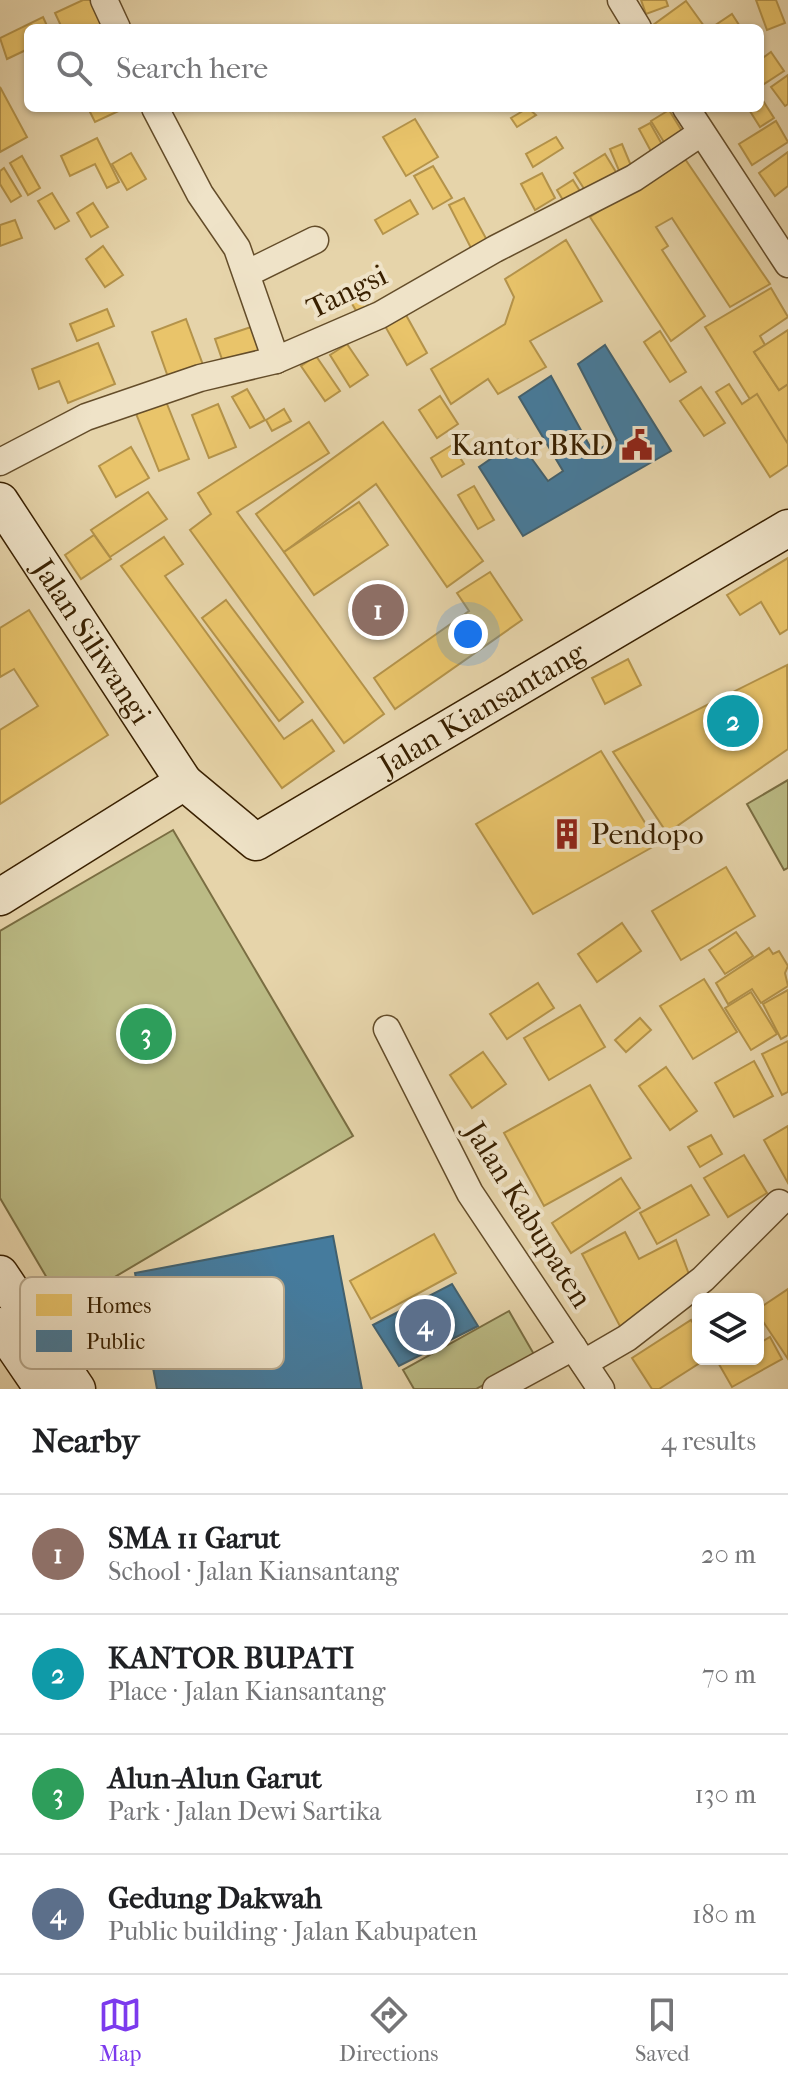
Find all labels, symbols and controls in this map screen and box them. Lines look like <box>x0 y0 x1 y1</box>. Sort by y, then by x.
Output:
search box <box>24 24 764 112</box>
icon: search <box>52 46 96 90</box>
text: Search here <box>116 51 268 86</box>
street label: Tangsi <box>301 258 393 326</box>
place label: Kantor BKD <box>451 428 613 463</box>
public building icon: Kantor BKD <box>620 428 654 462</box>
street label: Jalan Siliwangi <box>24 551 159 731</box>
pin: 1 <box>352 580 404 640</box>
your location <box>448 614 488 654</box>
street label: Jalan Kiansantang <box>371 634 592 784</box>
pin: 2 <box>707 691 759 751</box>
building icon: Pendopo <box>550 817 584 851</box>
place label: Pendopo <box>591 817 704 852</box>
pin: 3 <box>120 1004 172 1064</box>
street label: Jalan Kabupaten <box>456 1114 599 1315</box>
legend <box>20 1277 284 1369</box>
text: Homes <box>86 1293 151 1319</box>
map controls <box>692 1293 764 1365</box>
button: layers <box>692 1293 764 1365</box>
pin: 4 <box>399 1295 451 1355</box>
text: Public <box>86 1329 145 1355</box>
text: Nearby <box>32 1421 139 1461</box>
text: 4 results <box>661 1426 756 1457</box>
text: SMA 11 Garut <box>108 1521 280 1556</box>
text: 1 <box>53 1539 63 1570</box>
text: 20 m <box>701 1539 756 1570</box>
text: School · Jalan Kiansantang <box>108 1556 399 1587</box>
text: KANTOR BUPATI <box>108 1641 354 1676</box>
text: 2 <box>51 1659 65 1690</box>
text: 70 m <box>702 1659 756 1690</box>
text: Place · Jalan Kiansantang <box>108 1676 385 1707</box>
text: Alun-Alun Garut <box>108 1761 322 1796</box>
text: 3 <box>53 1779 63 1810</box>
text: 130 m <box>695 1779 756 1810</box>
text: Park · Jalan Dewi Sartika <box>108 1796 381 1827</box>
text: Gedung Dakwah <box>108 1881 322 1916</box>
text: 4 <box>50 1899 66 1930</box>
text: 180 m <box>692 1899 756 1930</box>
text: Public building · Jalan Kabupaten <box>108 1916 477 1947</box>
tab: Map <box>98 1993 142 2067</box>
tab: Directions <box>339 1993 438 2067</box>
tab: Saved <box>635 1993 690 2067</box>

